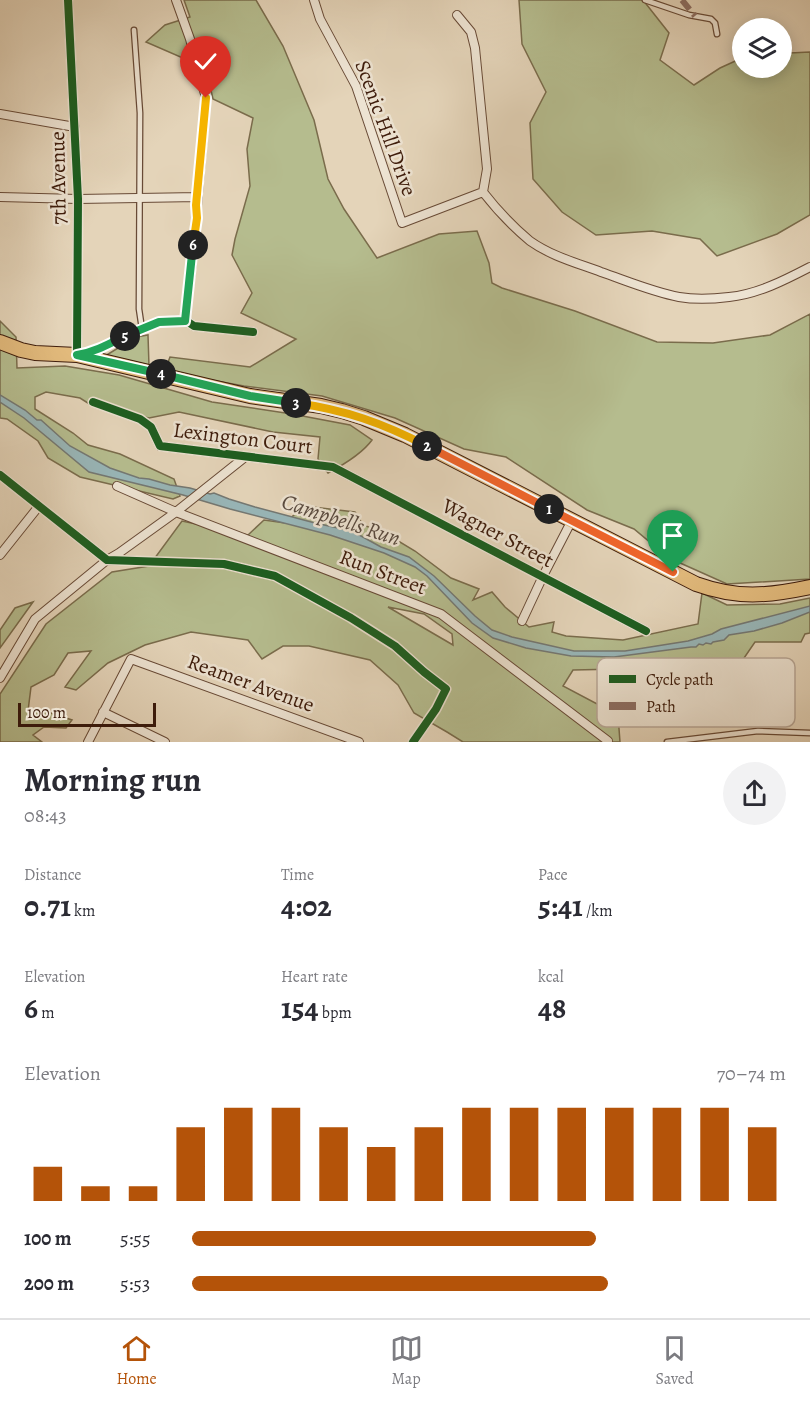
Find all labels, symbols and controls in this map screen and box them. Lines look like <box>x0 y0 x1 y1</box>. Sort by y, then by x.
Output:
map controls <box>732 18 792 78</box>
button: layers <box>732 18 792 78</box>
pin <box>180 36 231 98</box>
icon: check <box>189 45 222 78</box>
street label: Scenic Hill Drive <box>349 56 423 200</box>
street label: 7th Avenue <box>43 131 73 225</box>
pin: 6 <box>178 230 208 260</box>
text: 6 <box>189 234 197 256</box>
pin: 5 <box>110 321 140 351</box>
text: 5 <box>122 325 128 347</box>
pin: 4 <box>146 359 176 389</box>
text: 4 <box>157 363 165 385</box>
pin: 3 <box>281 388 311 418</box>
text: 3 <box>293 392 299 414</box>
street label: Lexington Court <box>172 416 314 460</box>
pin: 2 <box>412 431 442 461</box>
text: 2 <box>423 435 431 457</box>
water label: Campbells Run <box>278 487 404 553</box>
street label: Wagner Street <box>436 491 559 574</box>
pin: 1 <box>534 494 564 524</box>
text: 1 <box>546 498 552 520</box>
pin <box>647 510 698 572</box>
icon: arrive <box>656 519 689 552</box>
street label: Run Street <box>336 543 430 601</box>
street label: Reamer Avenue <box>184 647 318 719</box>
legend <box>597 658 795 727</box>
text: Cycle path <box>646 669 714 691</box>
text: Path <box>646 696 676 718</box>
scale bar <box>18 700 156 728</box>
text: 100 m <box>27 702 66 724</box>
text: Morning run <box>24 757 201 802</box>
button: share <box>723 762 786 825</box>
text: 08:43 <box>24 802 67 829</box>
text: Distance <box>24 864 81 886</box>
text: Time <box>281 864 314 886</box>
text: Pace <box>538 864 568 886</box>
text: 0.71 <box>24 886 71 926</box>
text: 4:02 <box>281 886 332 926</box>
text: 5:41 <box>538 886 583 926</box>
text: km <box>71 900 95 922</box>
text: /km <box>583 900 613 922</box>
text: Elevation <box>24 966 85 988</box>
text: Heart rate <box>281 966 348 988</box>
text: kcal <box>538 966 564 988</box>
text: 6 <box>24 988 38 1028</box>
text: 154 <box>281 988 319 1028</box>
text: 48 <box>538 988 567 1028</box>
text: m <box>38 1002 55 1024</box>
text: bpm <box>319 1002 352 1024</box>
text: Elevation <box>24 1060 101 1087</box>
text: 70–74 m <box>717 1060 786 1087</box>
text: 100 m <box>24 1225 72 1252</box>
text: 5:55 <box>120 1225 151 1252</box>
text: 200 m <box>24 1270 74 1297</box>
text: 5:53 <box>120 1270 150 1297</box>
tab: Home <box>116 1332 157 1390</box>
tab: Map <box>390 1332 423 1390</box>
tab: Saved <box>656 1332 694 1390</box>

